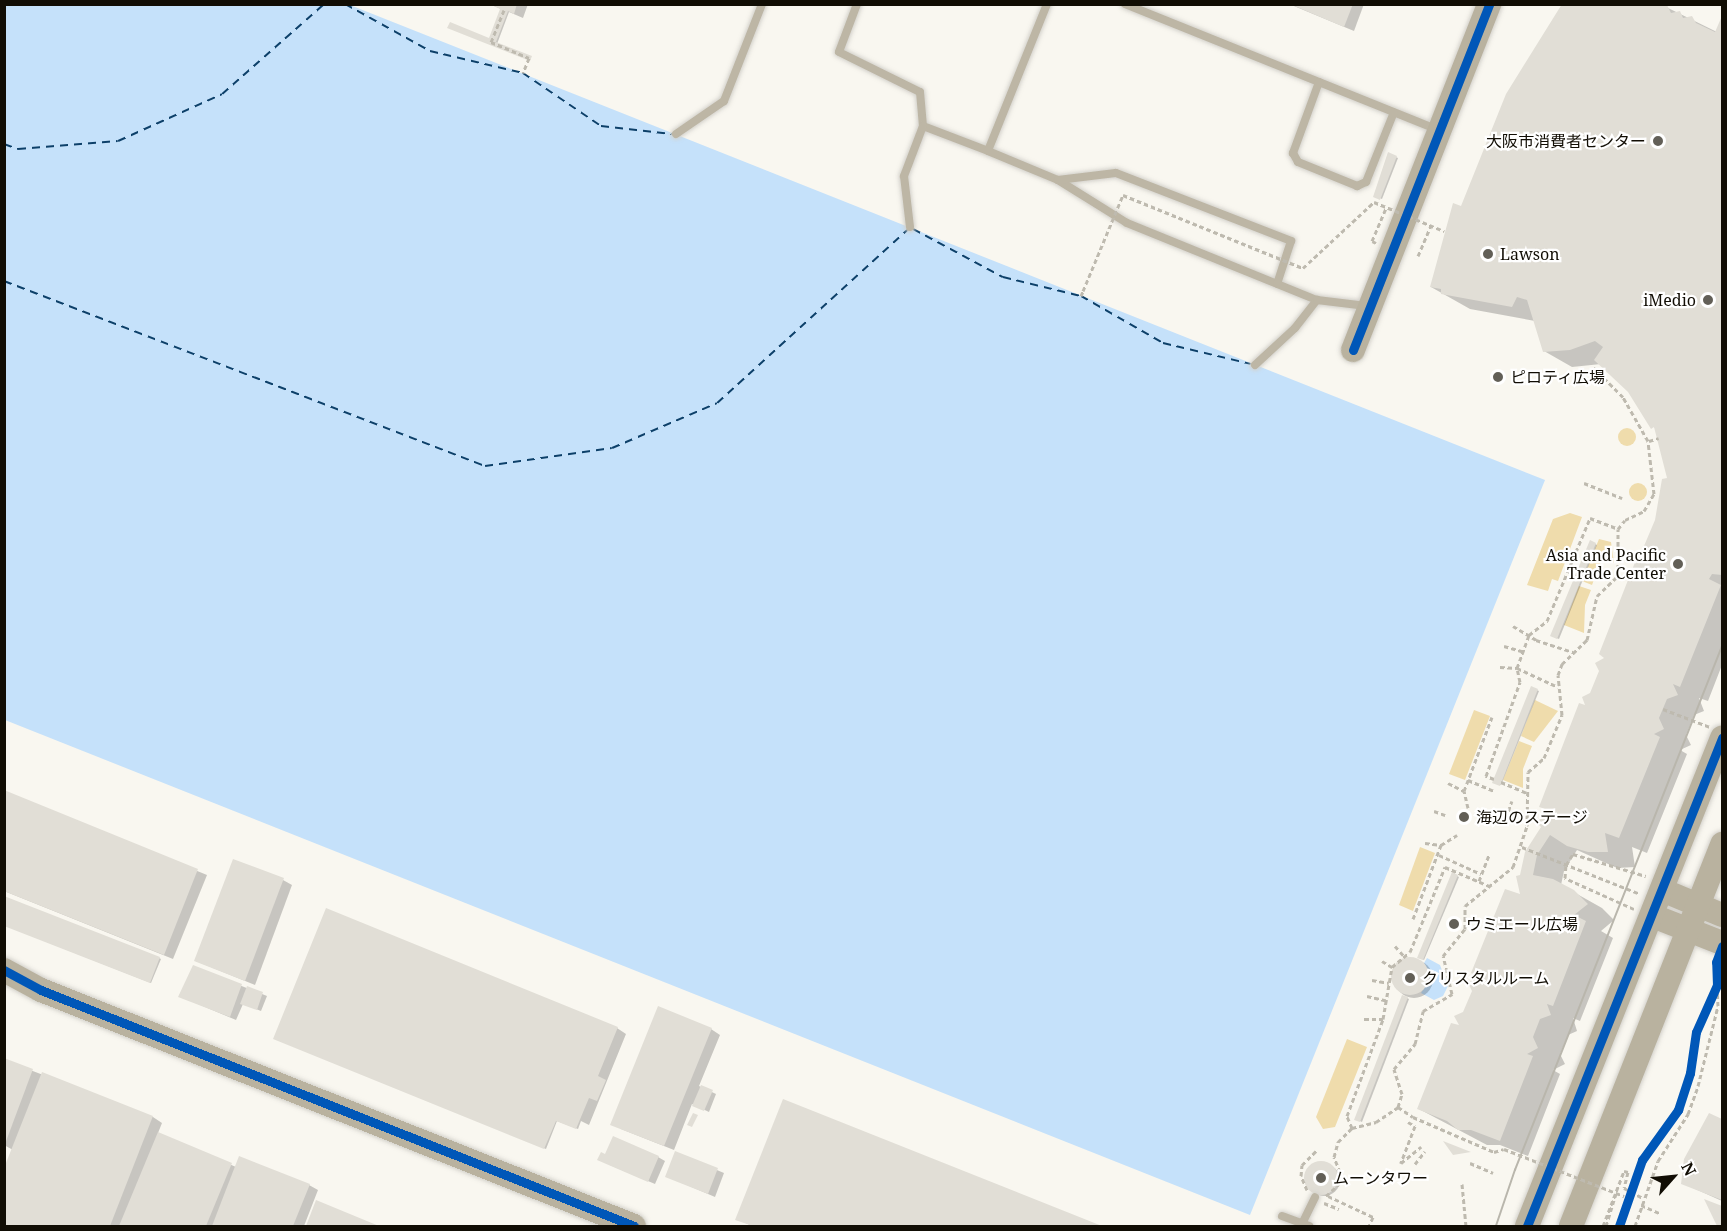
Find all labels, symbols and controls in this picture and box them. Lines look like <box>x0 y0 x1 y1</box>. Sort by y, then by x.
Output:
place label: 大阪市消費者センター <box>1486 131 1646 151</box>
marker: 大阪市消費者センター <box>1651 134 1665 148</box>
place label: Lawson <box>1500 244 1560 264</box>
marker: Lawson <box>1481 247 1495 261</box>
place label: iMedio <box>1643 290 1696 310</box>
marker: iMedio <box>1701 293 1715 307</box>
place label: ピロティ広場 <box>1510 367 1606 387</box>
marker: ピロティ広場 <box>1491 370 1505 384</box>
place label: Asia and Pacific Trade Center <box>1546 545 1666 583</box>
marker: Asia and Pacific Trade Center <box>1671 557 1685 571</box>
place label: 海辺のステージ <box>1476 807 1588 827</box>
marker: 海辺のステージ <box>1457 810 1471 824</box>
place label: ウミエール広場 <box>1466 914 1578 934</box>
marker: ウミエール広場 <box>1447 917 1461 931</box>
place label: クリスタルルーム <box>1422 968 1550 988</box>
marker: クリスタルルーム <box>1403 971 1417 985</box>
north arrow <box>1643 1147 1703 1207</box>
text: N <box>1676 1158 1702 1179</box>
place label: ムーンタワー <box>1333 1168 1429 1188</box>
marker: ムーンタワー <box>1314 1171 1328 1185</box>

